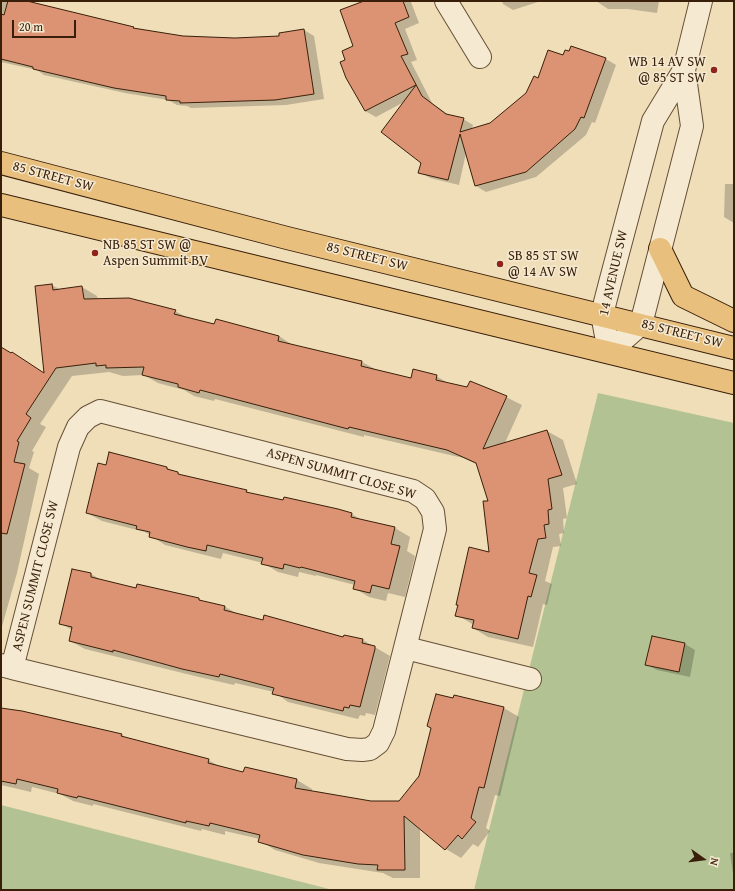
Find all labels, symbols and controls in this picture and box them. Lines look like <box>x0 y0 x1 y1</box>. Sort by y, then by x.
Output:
scale bar <box>14 12 78 38</box>
text: 20 m <box>19 18 43 35</box>
place label: WB 14 AV SW @ 85 ST SW <box>628 54 706 86</box>
marker: WB 14 AV SW @ 85 ST SW <box>709 65 719 75</box>
street label: 85 STREET SW <box>11 158 95 196</box>
street label: 14 AVENUE SW <box>596 228 632 318</box>
place label: NB 85 ST SW @ Aspen Summit BV <box>103 237 208 270</box>
street label: 85 STREET SW <box>325 239 409 275</box>
marker: NB 85 ST SW @ Aspen Summit BV <box>90 248 100 258</box>
place label: SB 85 ST SW @ 14 AV SW <box>508 248 579 280</box>
marker: SB 85 ST SW @ 14 AV SW <box>495 259 505 269</box>
street label: 85 STREET SW <box>640 316 724 352</box>
street label: ASPEN SUMMIT CLOSE SW <box>264 445 418 503</box>
street label: ASPEN SUMMIT CLOSE SW <box>9 499 63 653</box>
north arrow <box>683 839 723 879</box>
text: N <box>706 856 723 867</box>

